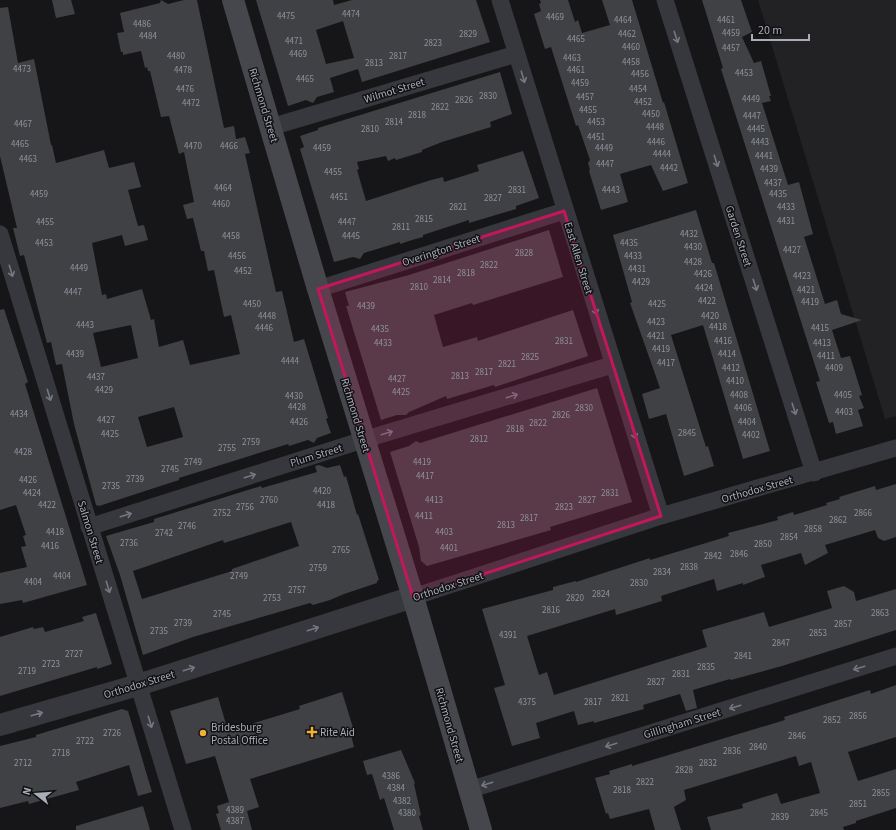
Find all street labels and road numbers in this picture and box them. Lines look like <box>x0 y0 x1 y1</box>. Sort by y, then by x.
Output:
street label: Richmond Street <box>245 66 282 144</box>
street label: Wilmot Street <box>362 74 427 107</box>
street label: Garden Street <box>722 204 756 269</box>
street label: East Allen Street <box>560 220 597 296</box>
street label: Overington Street <box>400 231 482 270</box>
street label: Richmond Street <box>337 376 374 454</box>
street label: Plum Street <box>288 440 344 471</box>
street label: Orthodox Street <box>720 472 795 507</box>
street label: Salmon Street <box>74 499 107 566</box>
street label: Orthodox Street <box>411 568 486 605</box>
street label: Orthodox Street <box>102 667 177 702</box>
street label: Richmond Street <box>432 686 467 764</box>
street label: Gillingham Street <box>642 705 723 742</box>

